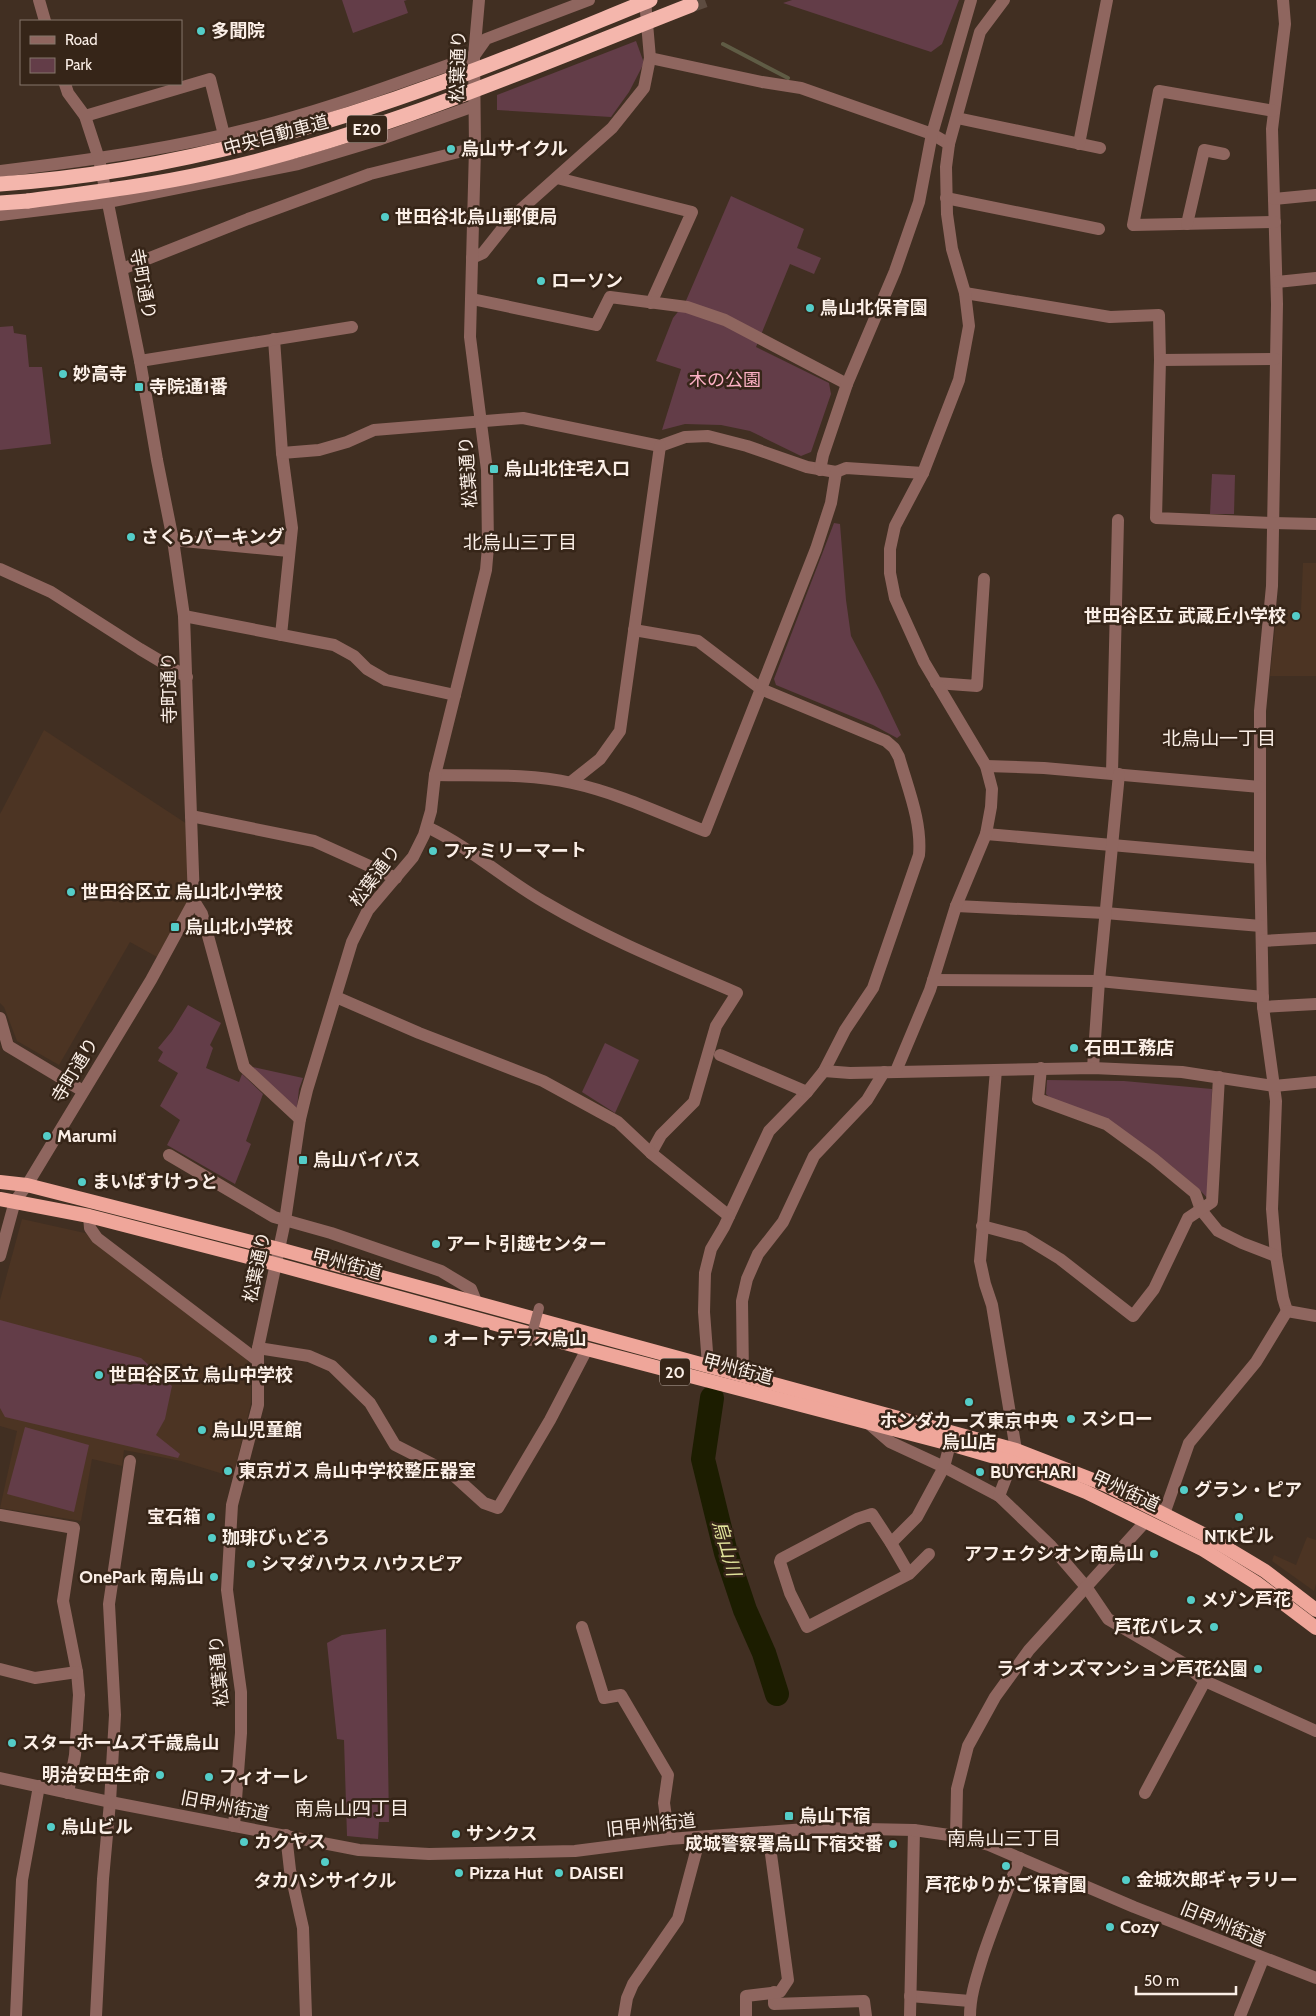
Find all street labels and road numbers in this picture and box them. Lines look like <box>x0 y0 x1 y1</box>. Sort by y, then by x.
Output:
street label: 松葉通り <box>446 30 470 102</box>
street label: 中央自動車道 <box>221 110 331 160</box>
road number: E20 <box>347 116 387 142</box>
street label: 寺町通り <box>125 247 161 321</box>
street label: 松葉通り <box>455 435 481 509</box>
street label: 寺町通り <box>157 652 181 724</box>
street label: 松葉通り <box>345 841 405 911</box>
street label: 寺町通り <box>47 1033 103 1107</box>
street label: 松葉通り <box>239 1229 275 1305</box>
street label: 甲州街道 <box>309 1244 385 1284</box>
street label: 甲州街道 <box>700 1349 776 1389</box>
road number: 20 <box>660 1358 690 1385</box>
street label: 甲州街道 <box>1089 1466 1163 1516</box>
street label: 松葉通り <box>205 1634 233 1708</box>
street label: 旧甲州街道 <box>179 1787 271 1825</box>
street label: 旧甲州街道 <box>605 1809 697 1841</box>
street label: 旧甲州街道 <box>1177 1897 1269 1951</box>

